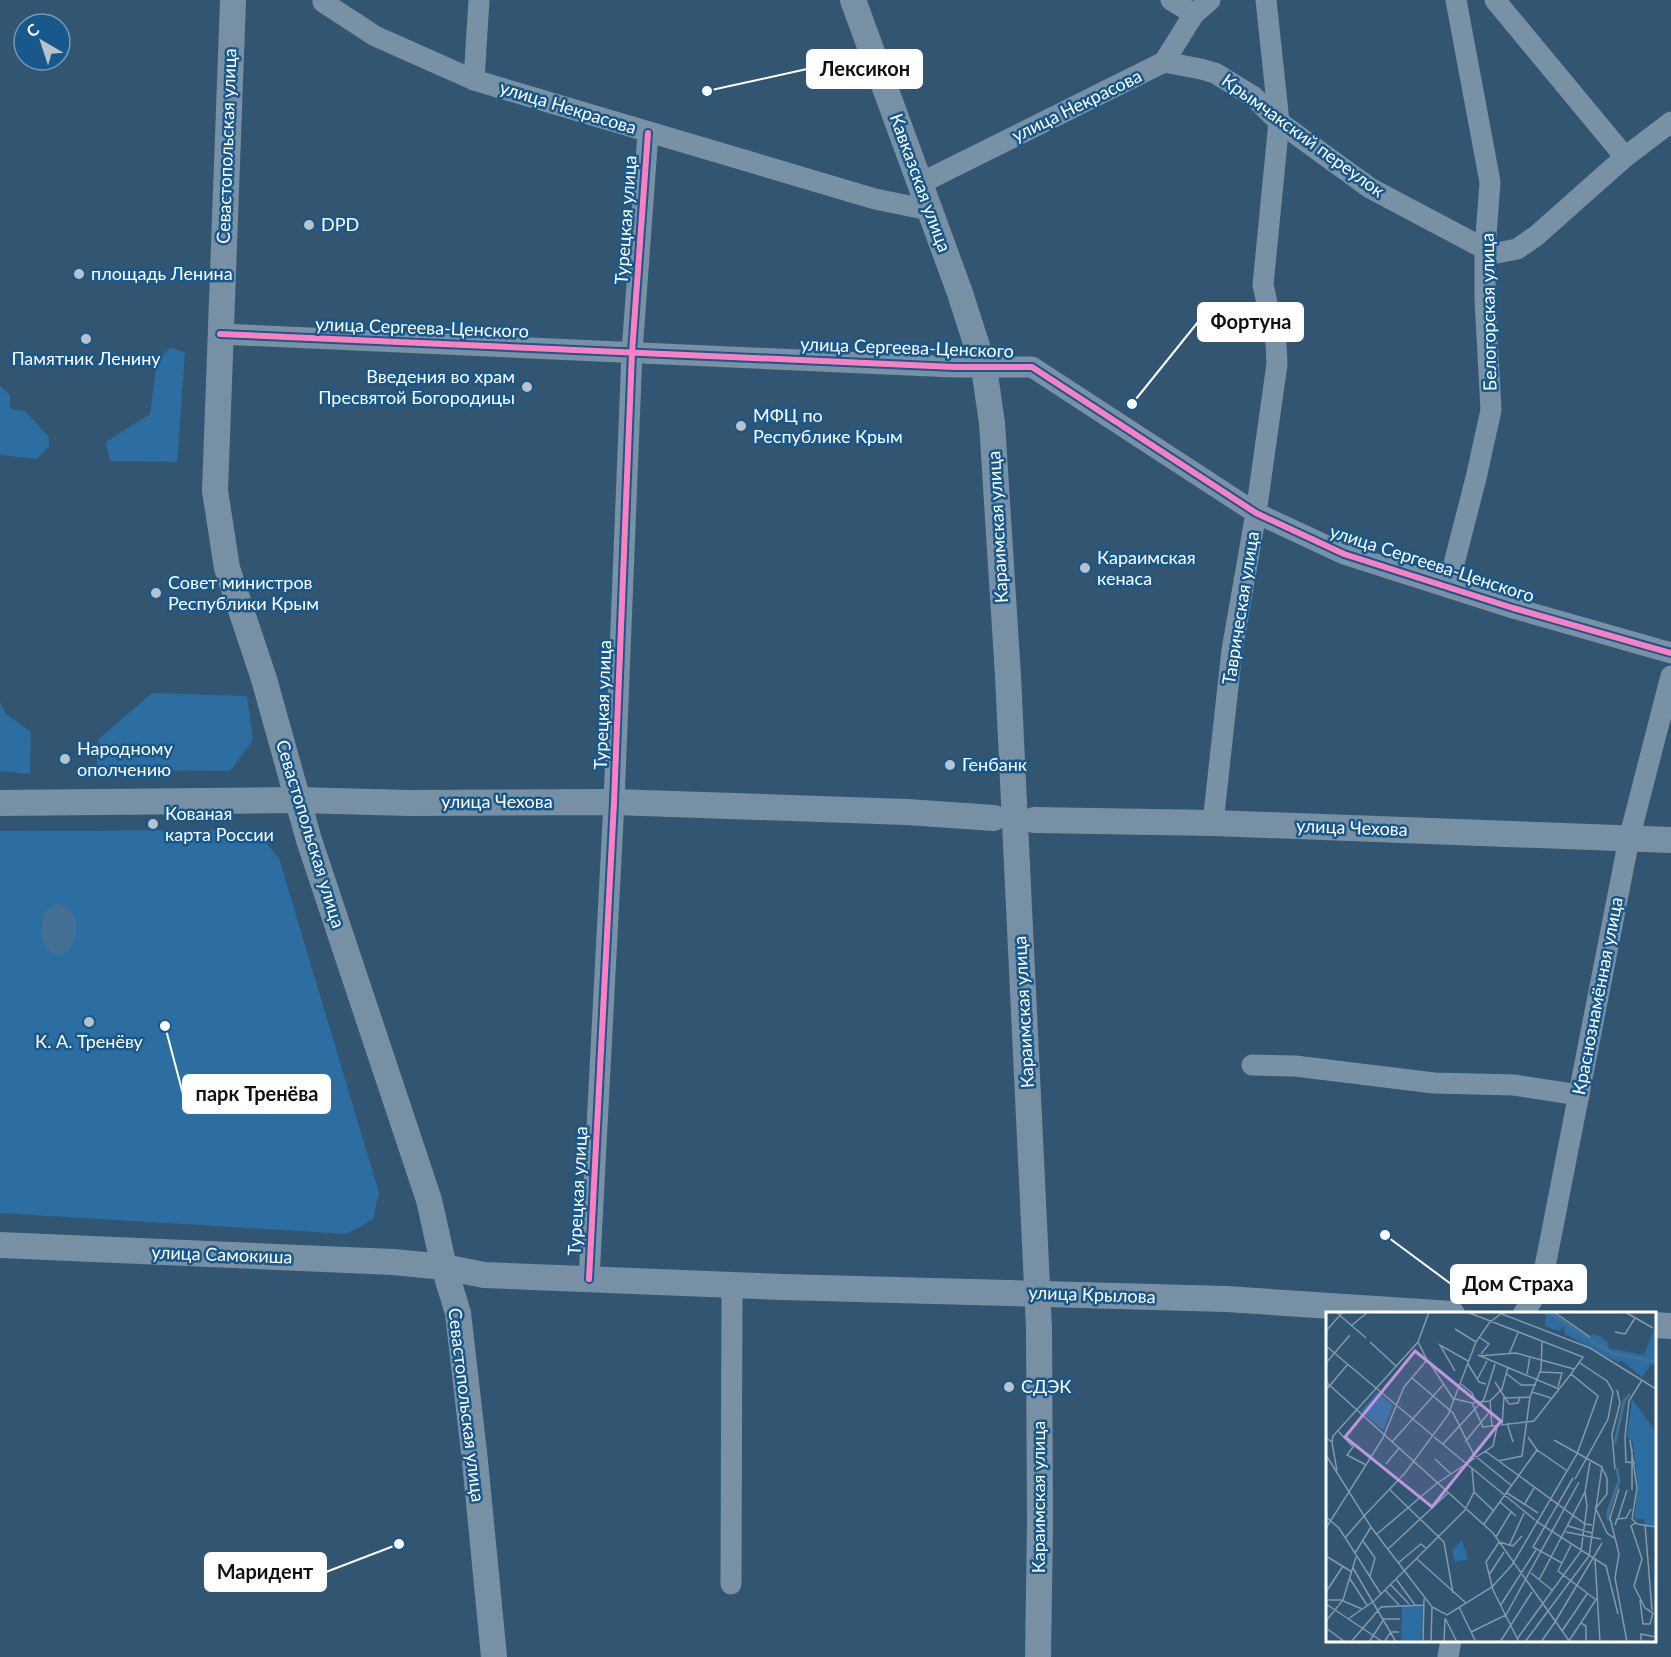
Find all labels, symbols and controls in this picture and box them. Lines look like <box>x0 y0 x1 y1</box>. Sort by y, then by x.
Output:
north arrow <box>12 12 72 72</box>
text: С <box>22 19 43 41</box>
street label: Севастопольская улица <box>212 48 240 244</box>
callout: Лексикон <box>807 50 922 88</box>
text: Лексикон <box>819 56 910 80</box>
street label: улица Некрасова <box>1008 64 1145 146</box>
street label: Крымчакский переулок <box>1218 69 1390 202</box>
street label: улица Некрасова <box>497 76 639 138</box>
street label: Кавказская улица <box>886 110 956 255</box>
street label: Турецкая улица <box>610 154 641 285</box>
place label: DPD <box>321 213 359 235</box>
marker: DPD <box>302 218 316 232</box>
street label: Белогорская улица <box>1476 233 1500 391</box>
place label: площадь Ленина <box>91 262 233 284</box>
marker: площадь Ленина <box>72 267 86 281</box>
callout: Фортуна <box>1198 303 1303 341</box>
text: Фортуна <box>1211 309 1291 333</box>
street label: улица Сергеева-Ценского <box>315 312 529 342</box>
marker: Памятник Ленину <box>79 332 93 346</box>
street label: улица Сергеева-Ценского <box>800 332 1014 362</box>
place label: Памятник Ленину <box>11 347 161 369</box>
place label: Введения во храм Пресвятой Богородицы <box>318 365 515 408</box>
marker: Введения во храм Пресвятой Богородицы <box>520 380 534 394</box>
place label: МФЦ по Республике Крым <box>753 404 903 447</box>
marker: МФЦ по Республике Крым <box>734 419 748 433</box>
street label: Караимская улица <box>982 450 1012 604</box>
street label: улица Сергеева-Ценского <box>1327 520 1537 607</box>
street label: Таврическая улица <box>1217 529 1263 686</box>
place label: Караимская кенаса <box>1097 546 1196 589</box>
marker: Караимская кенаса <box>1078 561 1092 575</box>
place label: Совет министров Республики Крым <box>168 571 319 614</box>
marker: Совет министров Республики Крым <box>149 586 163 600</box>
street label: Турецкая улица <box>589 640 615 770</box>
place label: Народному ополчению <box>77 737 174 780</box>
street label: Севастопольская улица <box>272 737 350 930</box>
marker: Народному ополчению <box>58 752 72 766</box>
place label: Генбанк <box>962 753 1028 775</box>
marker: Генбанк <box>943 758 957 772</box>
street label: улица Чехова <box>441 790 553 812</box>
place label: Кованая карта России <box>165 802 274 845</box>
street label: улица Чехова <box>1296 814 1408 840</box>
marker: Кованая карта России <box>146 817 160 831</box>
street label: Краснознамённая улица <box>1567 895 1627 1097</box>
street label: Караимская улица <box>1008 935 1038 1089</box>
marker: К. А. Тренёву <box>82 1015 96 1029</box>
place label: К. А. Тренёву <box>35 1030 144 1052</box>
callout: парк Тренёва <box>183 1075 330 1113</box>
text: парк Тренёва <box>196 1081 318 1105</box>
street label: Турецкая улица <box>563 1126 591 1256</box>
street label: улица Самокиша <box>151 1241 293 1267</box>
callout: Дом Страха <box>1451 1265 1586 1303</box>
text: Дом Страха <box>1462 1271 1574 1295</box>
street label: улица Крылова <box>1028 1281 1156 1307</box>
street label: Севастопольская улица <box>444 1307 490 1503</box>
inset map <box>1326 1312 1656 1642</box>
place label: СДЭК <box>1021 1375 1071 1397</box>
marker: СДЭК <box>1002 1380 1016 1394</box>
street label: Караимская улица <box>1027 1421 1049 1573</box>
callout: Маридент <box>205 1553 326 1591</box>
text: Маридент <box>217 1559 314 1583</box>

